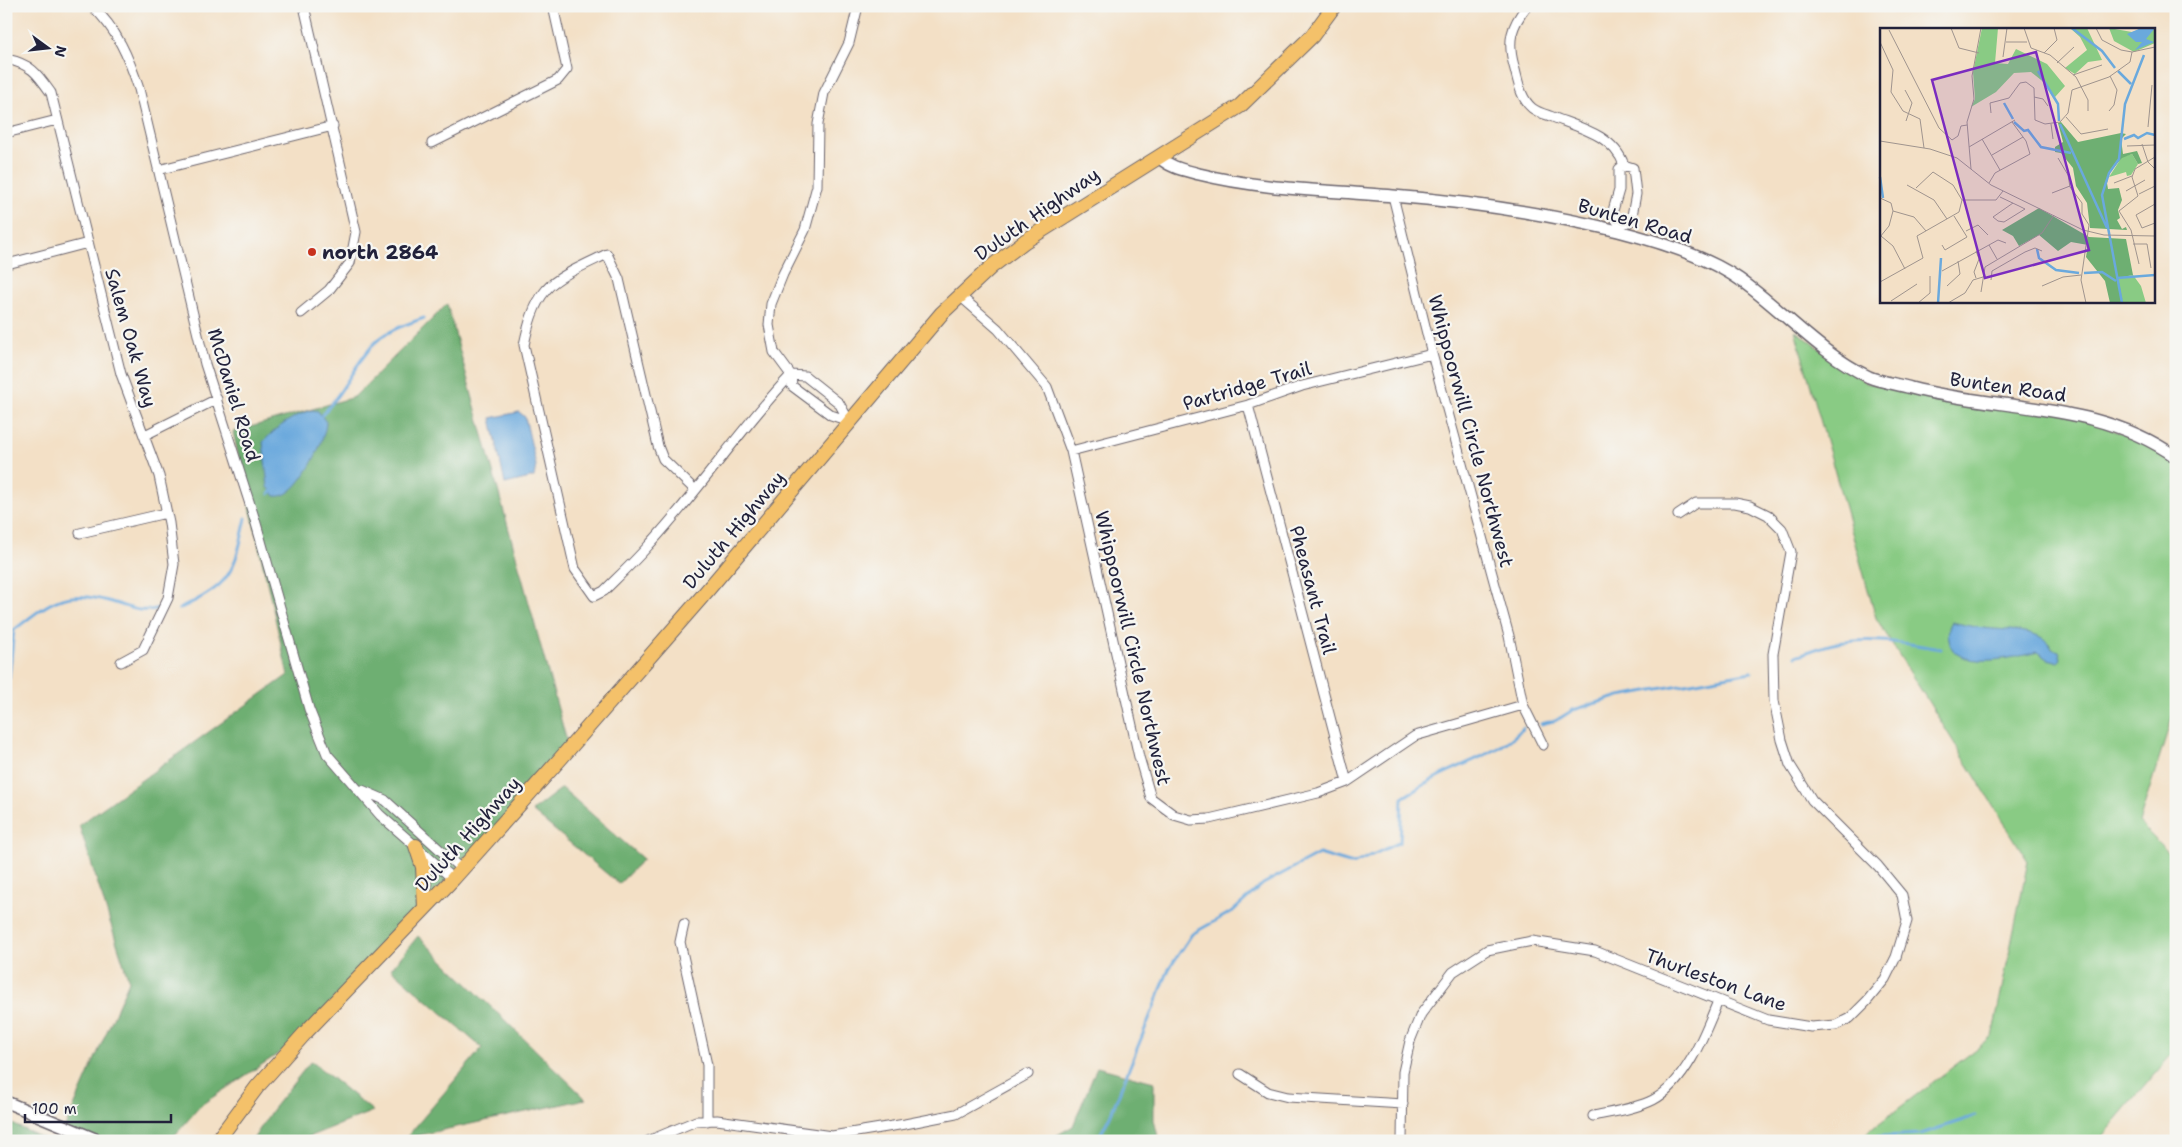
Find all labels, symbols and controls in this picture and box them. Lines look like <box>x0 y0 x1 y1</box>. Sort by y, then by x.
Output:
north arrow <box>22 22 72 72</box>
inset map <box>1880 28 2154 302</box>
text: N <box>50 44 71 59</box>
street label: Duluth Highway <box>970 162 1104 266</box>
street label: Bunten Road <box>1575 193 1695 249</box>
place label: north 2864 <box>322 240 439 265</box>
marker: north 2864 <box>306 246 318 258</box>
street label: Salem Oak Way <box>99 265 163 411</box>
street label: Whippoorwill Circle Northwest <box>1423 292 1519 570</box>
street label: McDaniel Road <box>202 325 266 465</box>
street label: Partridge Trail <box>1180 356 1314 416</box>
street label: Bunten Road <box>1948 366 2068 408</box>
street label: Duluth Highway <box>677 466 791 594</box>
street label: Whippoorwill Circle Northwest <box>1089 508 1177 788</box>
street label: Pheasant Trail <box>1284 523 1342 657</box>
street label: Duluth Highway <box>410 771 526 897</box>
street label: Thurleston Lane <box>1642 943 1790 1017</box>
scale bar <box>25 1092 171 1124</box>
text: 100 m <box>32 1099 77 1119</box>

